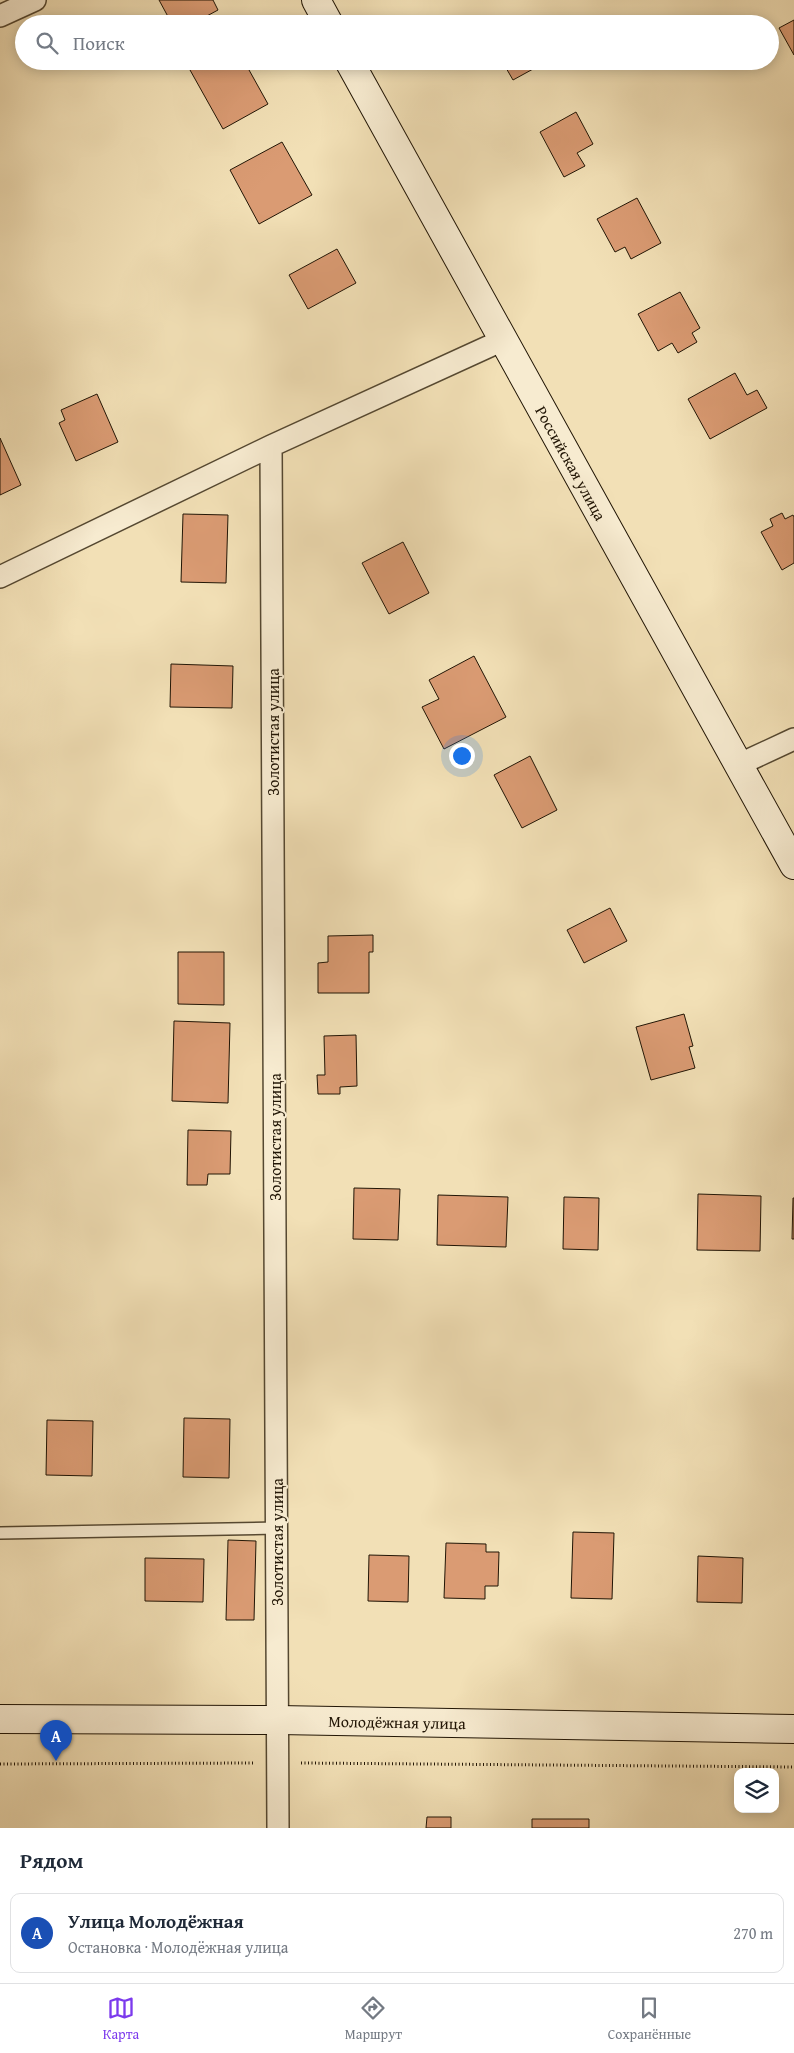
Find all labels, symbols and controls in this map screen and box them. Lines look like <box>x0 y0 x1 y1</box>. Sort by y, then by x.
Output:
search box <box>15 15 779 70</box>
icon: search <box>33 29 61 57</box>
text: Поиск <box>73 29 125 57</box>
street label: Российская улица <box>530 401 613 525</box>
street label: Золотистая улица <box>261 668 285 796</box>
your location <box>449 743 475 769</box>
street label: Золотистая улица <box>263 1073 287 1201</box>
street label: Золотистая улица <box>265 1478 289 1606</box>
street label: Молодёжная улица <box>328 1709 466 1735</box>
pin: A <box>40 1720 72 1761</box>
map controls <box>734 1768 779 1813</box>
button: layers <box>734 1768 779 1813</box>
text: Рядом <box>20 1845 83 1876</box>
text: Улица Молодёжная <box>68 1907 244 1935</box>
text: A <box>32 1921 42 1945</box>
text: 270 m <box>733 1921 773 1945</box>
text: Остановка · Молодёжная улица <box>68 1935 288 1959</box>
tab: Карта <box>103 1994 139 2044</box>
tab: Маршрут <box>345 1994 402 2044</box>
tab: Сохранённые <box>608 1994 691 2044</box>

